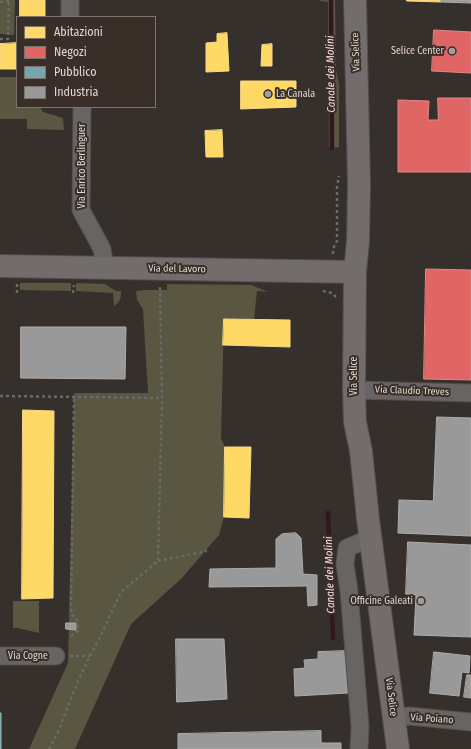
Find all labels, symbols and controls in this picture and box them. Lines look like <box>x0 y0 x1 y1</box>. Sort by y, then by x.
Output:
legend <box>16 16 156 108</box>
text: Abitazioni <box>54 25 103 39</box>
street label: Via Selice <box>349 32 363 72</box>
water label: Canale dei Molini <box>324 35 338 113</box>
text: Negozi <box>54 45 87 59</box>
place label: Selice Center <box>391 45 444 57</box>
marker: Selice Center <box>447 46 457 56</box>
text: Pubblico <box>54 65 96 79</box>
text: Industria <box>54 85 98 99</box>
place label: La Canala <box>276 88 315 100</box>
marker: La Canala <box>263 89 273 99</box>
street label: Via Enrico Berlinguer <box>76 123 88 209</box>
street label: Via del Lavoro <box>148 263 206 275</box>
street label: Via Selice <box>348 357 360 395</box>
street label: Via Claudio Treves <box>375 384 449 398</box>
water label: Canale dei Molini <box>322 536 338 614</box>
place label: Officine Galeati <box>350 595 413 607</box>
marker: Officine Galeati <box>416 596 426 606</box>
street label: Via Cogne <box>8 650 48 662</box>
street label: Via Selice <box>383 677 399 717</box>
street label: Via Poiano <box>410 712 454 726</box>

